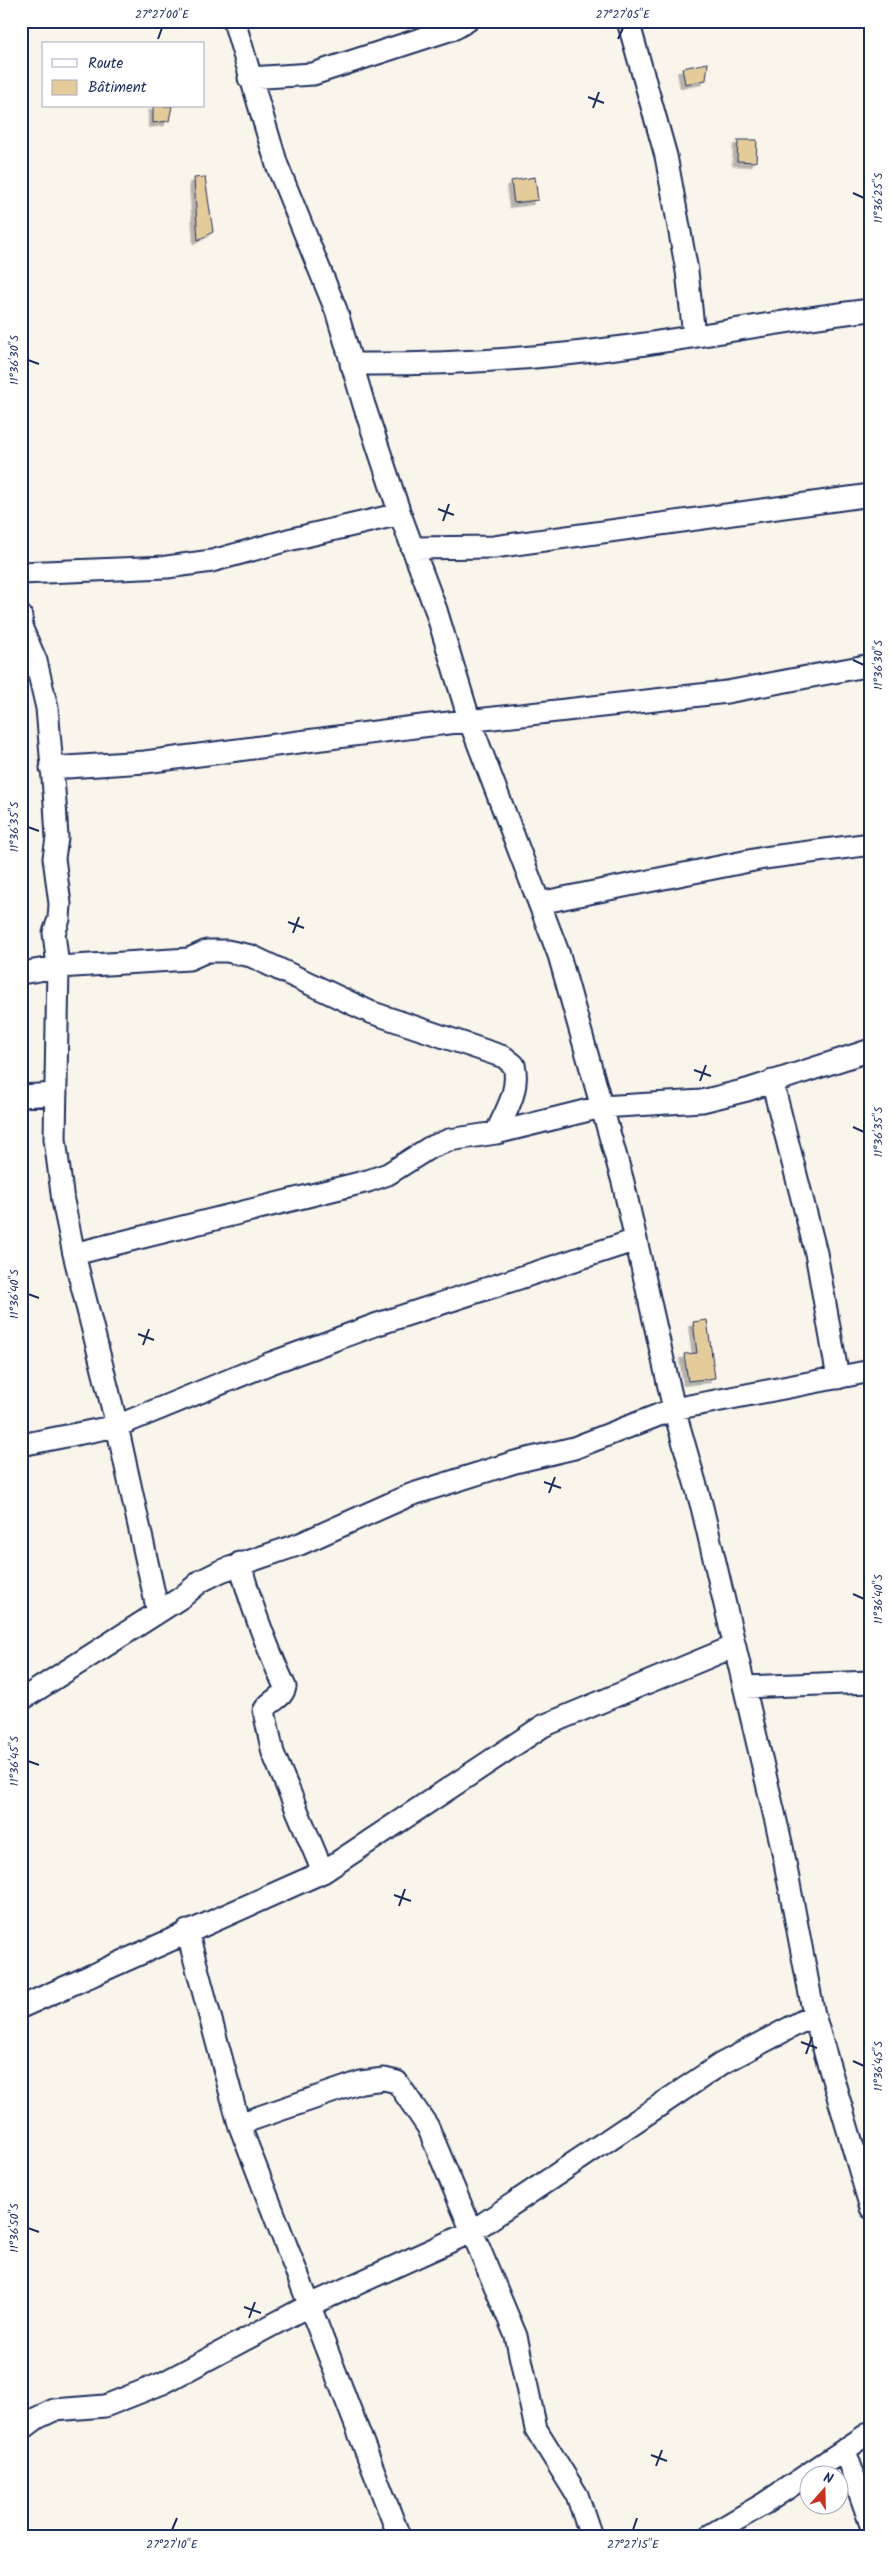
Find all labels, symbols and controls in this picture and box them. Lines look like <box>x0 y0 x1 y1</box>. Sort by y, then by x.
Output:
text: 27°27'00"E <box>135 5 190 24</box>
text: 27°27'05"E <box>596 5 651 24</box>
legend <box>42 42 205 108</box>
text: Route <box>88 52 124 76</box>
text: Bâtiment <box>88 76 147 100</box>
text: 11°36'25"S <box>869 172 888 223</box>
text: 11°36'30"S <box>5 334 24 385</box>
text: 11°36'30"S <box>869 639 888 690</box>
text: 11°36'35"S <box>5 801 24 852</box>
text: 11°36'35"S <box>869 1106 888 1157</box>
text: 11°36'40"S <box>5 1268 24 1319</box>
text: 11°36'40"S <box>869 1573 888 1624</box>
text: 11°36'45"S <box>5 1735 24 1786</box>
text: 11°36'45"S <box>869 2040 888 2091</box>
text: 11°36'50"S <box>5 2203 24 2253</box>
north arrow <box>800 2464 850 2514</box>
text: N <box>820 2467 836 2491</box>
text: 27°27'10"E <box>146 2535 199 2554</box>
text: 27°27'15"E <box>607 2535 660 2554</box>

